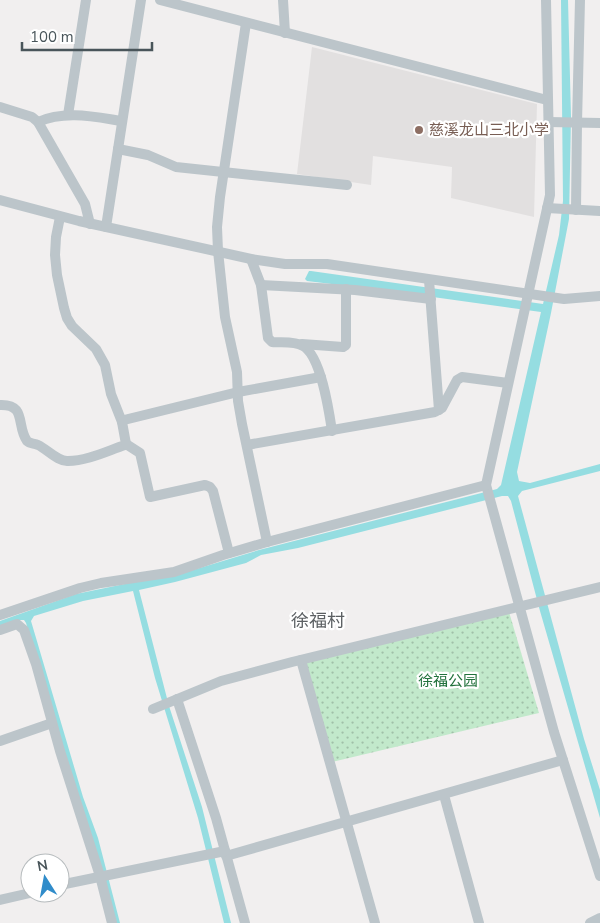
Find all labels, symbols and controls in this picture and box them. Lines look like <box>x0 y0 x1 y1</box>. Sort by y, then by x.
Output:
scale bar <box>22 20 152 52</box>
text: 100 m <box>30 27 74 47</box>
place label: 慈溪龙山三北小学 <box>429 120 549 140</box>
marker: 慈溪龙山三北小学 <box>413 124 425 136</box>
district label: 徐福村 <box>291 609 345 633</box>
park label: 徐福公园 <box>418 671 478 691</box>
north arrow <box>20 853 70 903</box>
text: N <box>36 855 50 876</box>

